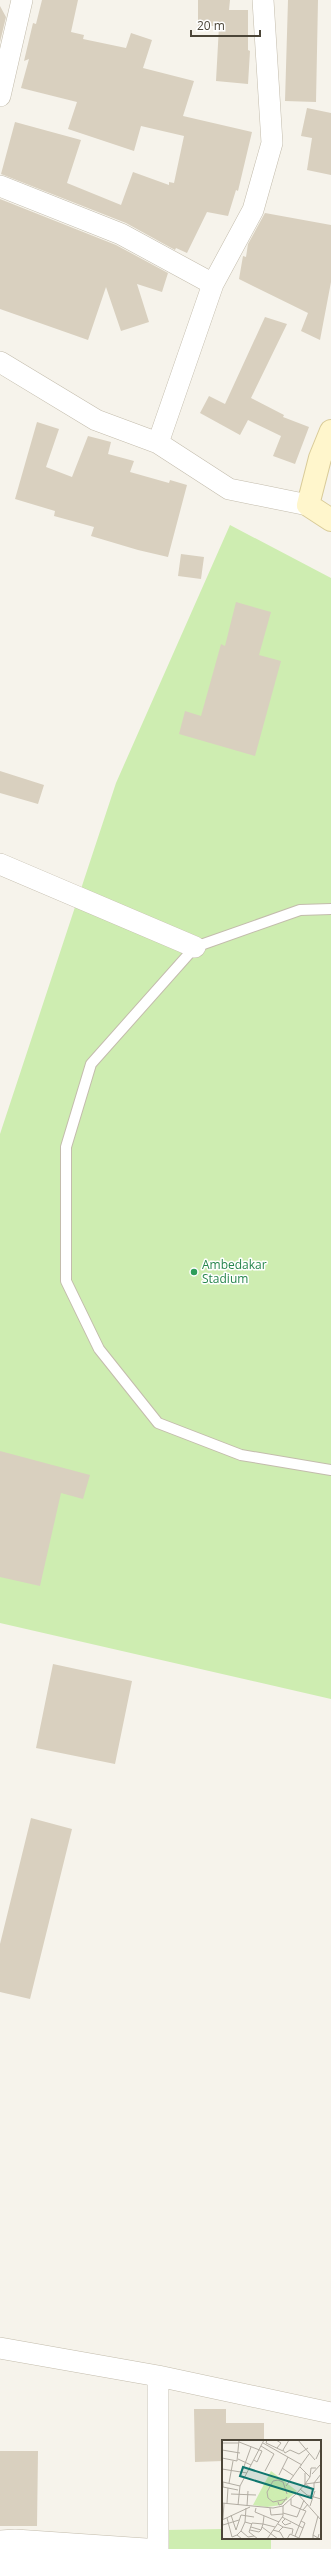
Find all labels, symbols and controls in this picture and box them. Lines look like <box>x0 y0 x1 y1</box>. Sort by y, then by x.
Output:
scale bar <box>191 12 260 38</box>
text: 20 m <box>197 17 225 34</box>
place label: Ambedakar Stadium <box>202 1256 267 1287</box>
marker: Ambedakar Stadium <box>189 1267 199 1277</box>
inset map <box>222 2440 321 2539</box>

